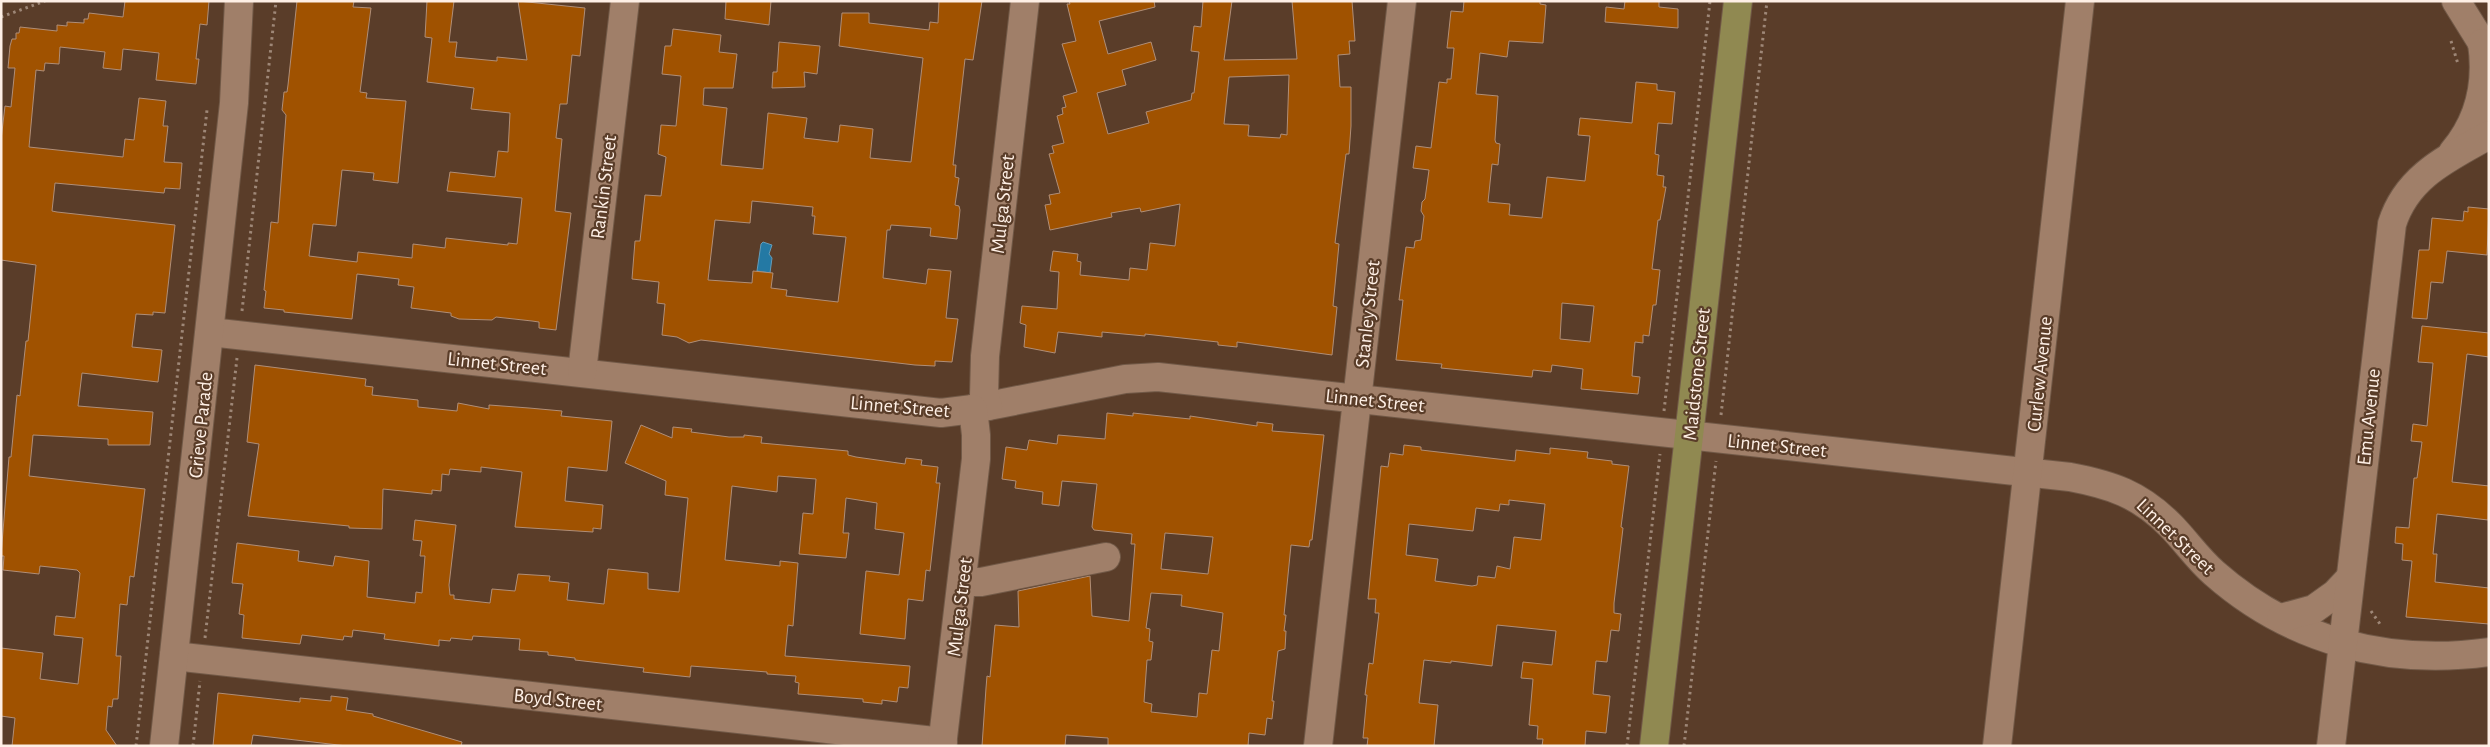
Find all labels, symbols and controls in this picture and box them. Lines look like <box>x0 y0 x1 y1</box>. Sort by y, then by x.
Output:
street label: Rankin Street <box>588 133 620 240</box>
street label: Mulga Street <box>988 153 1018 255</box>
street label: Stanley Street <box>1352 259 1384 369</box>
street label: Maidstone Street <box>1680 306 1714 441</box>
street label: Curlew Avenue <box>2024 315 2056 433</box>
street label: Linnet Street <box>446 349 548 379</box>
street label: Emu Avenue <box>2354 368 2384 467</box>
street label: Grieve Parade <box>185 371 217 479</box>
street label: Linnet Street <box>1324 386 1426 416</box>
street label: Linnet Street <box>849 393 951 421</box>
street label: Linnet Street <box>1726 431 1828 461</box>
street label: Linnet Street <box>2133 495 2219 579</box>
street label: Mulga Street <box>944 556 976 658</box>
street label: Boyd Street <box>513 685 604 715</box>

